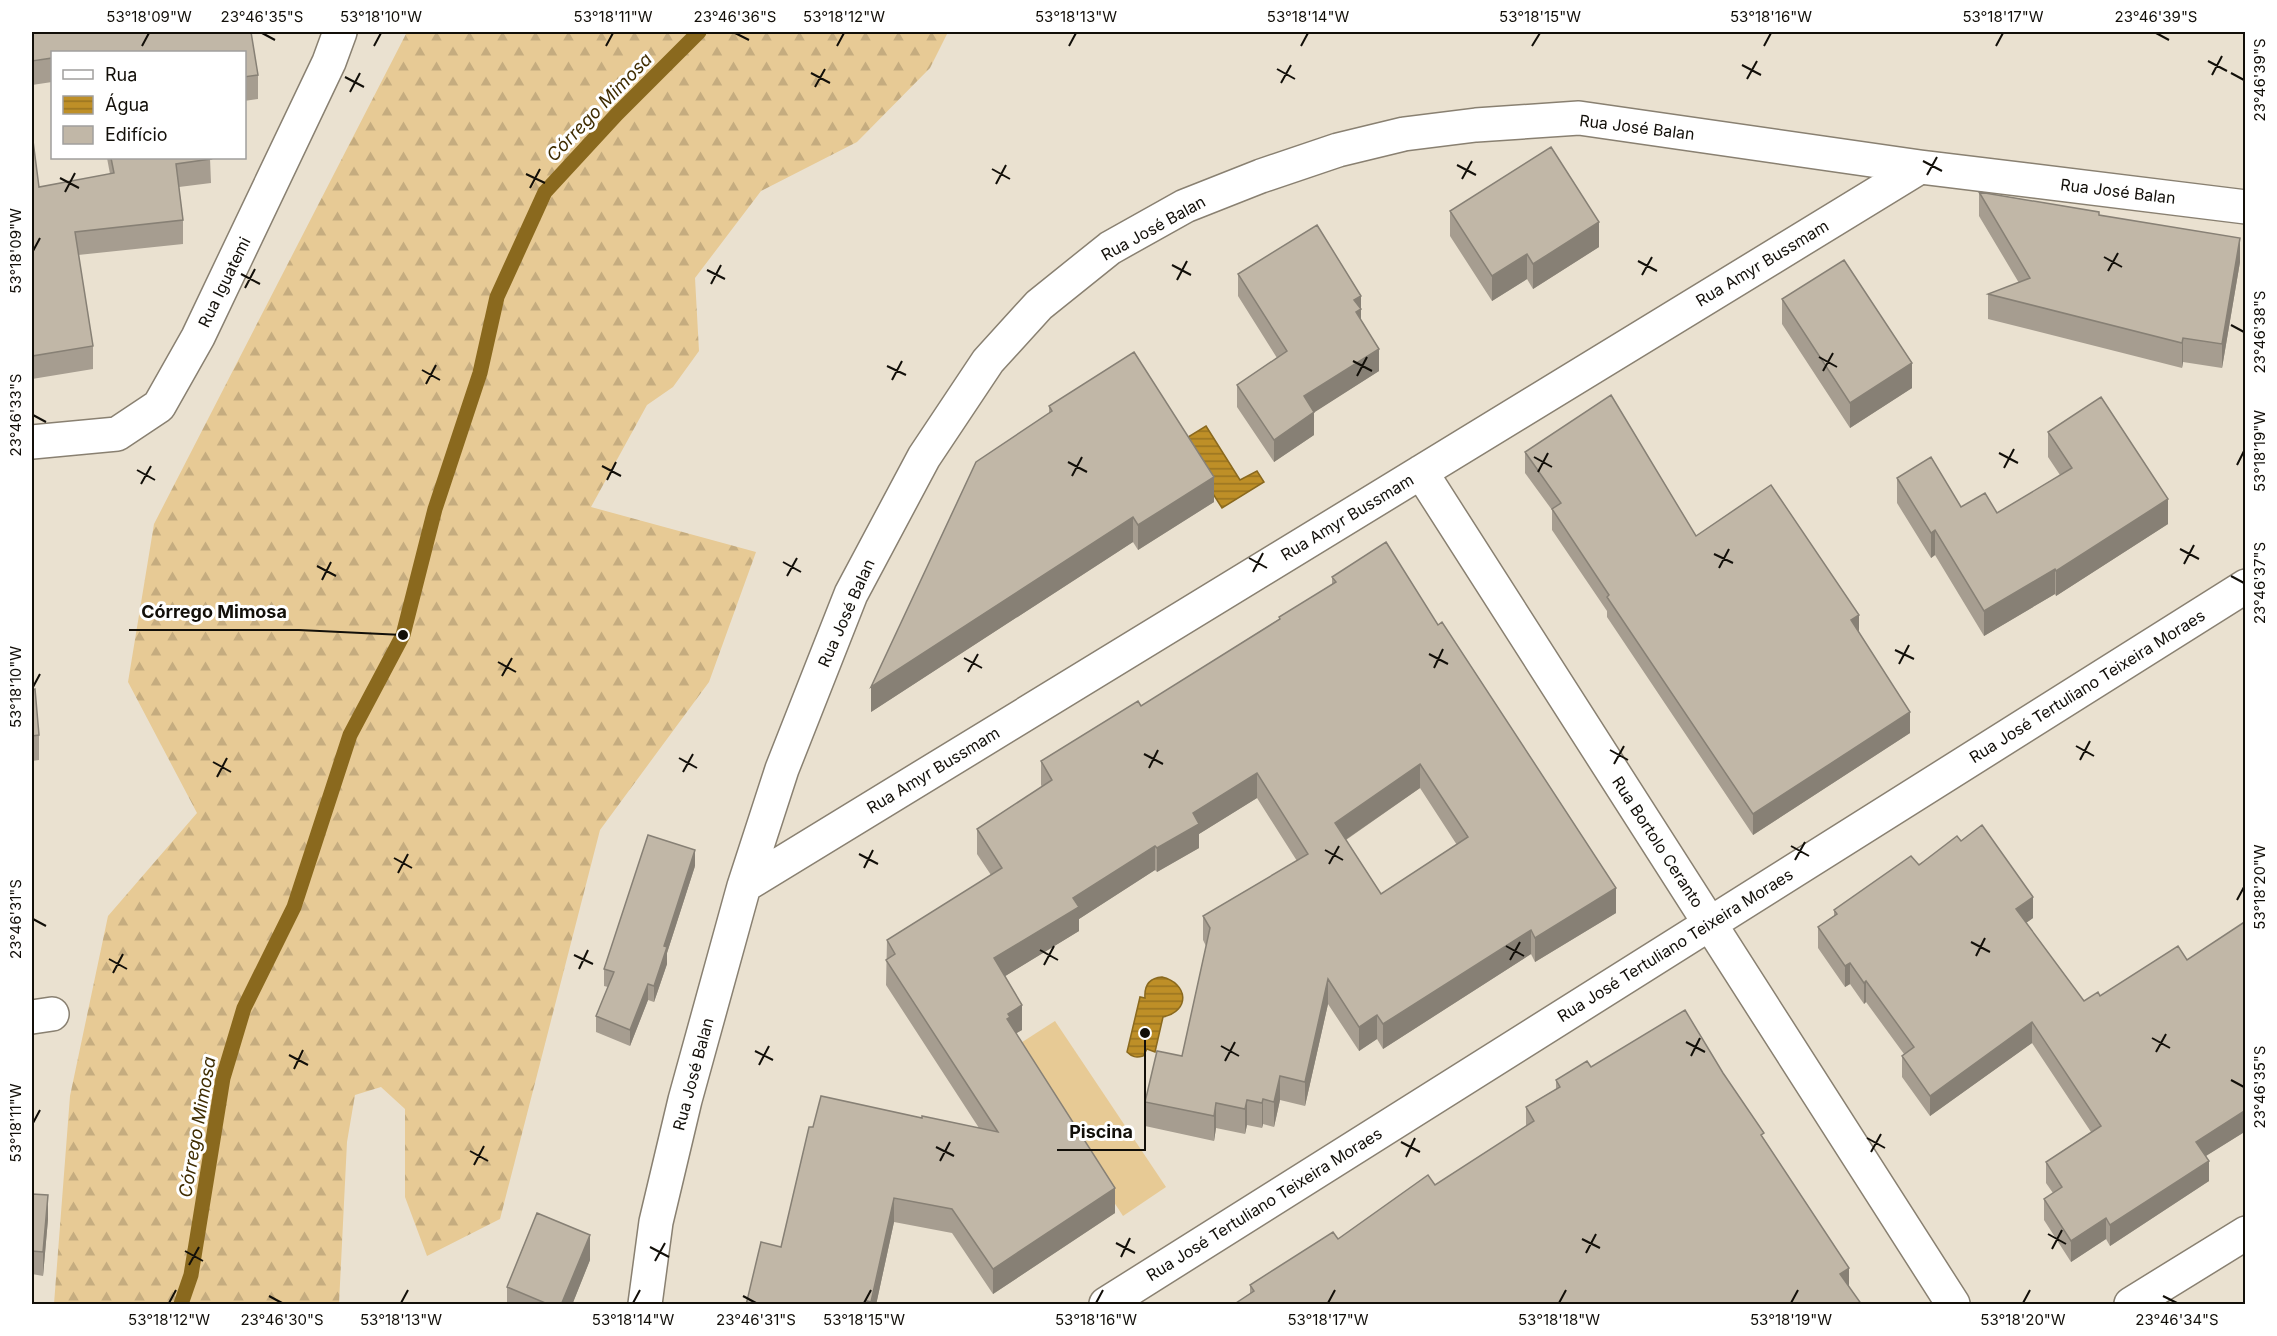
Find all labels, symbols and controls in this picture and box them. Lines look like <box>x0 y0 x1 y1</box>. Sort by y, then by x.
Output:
text: 53°18'09"W <box>106 7 192 26</box>
text: 23°46'35"S <box>221 7 303 26</box>
text: 53°18'10"W <box>340 7 422 26</box>
text: 53°18'11"W <box>574 7 653 26</box>
text: 23°46'36"S <box>693 7 777 26</box>
text: 53°18'12"W <box>803 7 885 26</box>
text: 53°18'13"W <box>1035 7 1117 26</box>
text: 53°18'14"W <box>1267 7 1349 26</box>
text: 53°18'15"W <box>1499 7 1581 26</box>
text: 53°18'16"W <box>1730 7 1812 26</box>
text: 53°18'17"W <box>1962 7 2044 26</box>
text: 23°46'39"S <box>2114 7 2198 26</box>
text: 23°46'39"S <box>2250 38 2269 122</box>
water label: Córrego Mimosa <box>542 48 656 166</box>
legend <box>51 51 246 159</box>
text: Rua <box>105 64 137 85</box>
text: Água <box>105 93 149 115</box>
street label: Rua José Balan <box>1578 110 1696 144</box>
text: Edifício <box>105 124 168 145</box>
street label: Rua José Balan <box>2059 174 2177 208</box>
street label: Rua José Balan <box>1097 191 1209 265</box>
text: 53°18'09"W <box>6 208 25 294</box>
street label: Rua Amyr Bussmam <box>1692 215 1832 311</box>
street label: Rua Iguatemi <box>194 234 254 330</box>
text: 23°46'38"S <box>2250 291 2269 374</box>
text: 23°46'33"S <box>6 374 25 456</box>
text: 53°18'19"W <box>2250 410 2269 492</box>
street label: Rua Amyr Bussmam <box>1277 469 1417 565</box>
text: 23°46'37"S <box>2250 542 2269 624</box>
street label: Rua José Balan <box>813 556 879 670</box>
callout: Córrego Mimosa <box>129 594 299 630</box>
text: Córrego Mimosa <box>141 601 287 622</box>
street label: Rua José Tertuliano Teixeira Moraes <box>1965 605 2209 767</box>
text: 53°18'10"W <box>6 646 25 728</box>
street label: Rua Amyr Bussmam <box>863 722 1003 818</box>
street label: Rua Bortolo Ceranto <box>1608 773 1708 911</box>
text: 53°18'20"W <box>2250 844 2269 930</box>
street label: Rua José Tertuliano Teixeira Moraes <box>1553 864 1797 1026</box>
text: 23°46'31"S <box>6 879 25 959</box>
street label: Rua José Balan <box>668 1015 718 1133</box>
text: 23°46'35"S <box>2250 1046 2269 1128</box>
water label: Córrego Mimosa <box>174 1055 220 1199</box>
text: 53°18'11"W <box>6 1083 25 1162</box>
callout: Piscina <box>1057 1114 1145 1150</box>
text: Piscina <box>1069 1121 1133 1142</box>
street label: Rua José Tertuliano Teixeira Moraes <box>1142 1123 1386 1285</box>
text: 53°18'12"W <box>128 1310 210 1329</box>
text: 23°46'30"S <box>240 1310 324 1329</box>
text: 53°18'13"W <box>360 1310 442 1329</box>
text: 53°18'14"W <box>592 1310 674 1329</box>
text: 23°46'31"S <box>716 1310 796 1329</box>
text: 53°18'15"W <box>823 1310 905 1329</box>
text: 53°18'16"W <box>1055 1310 1137 1329</box>
text: 53°18'17"W <box>1287 1310 1369 1329</box>
text: 53°18'18"W <box>1518 1310 1600 1329</box>
text: 53°18'19"W <box>1750 1310 1832 1329</box>
text: 53°18'20"W <box>1980 1310 2066 1329</box>
text: 23°46'34"S <box>2135 1310 2219 1329</box>

